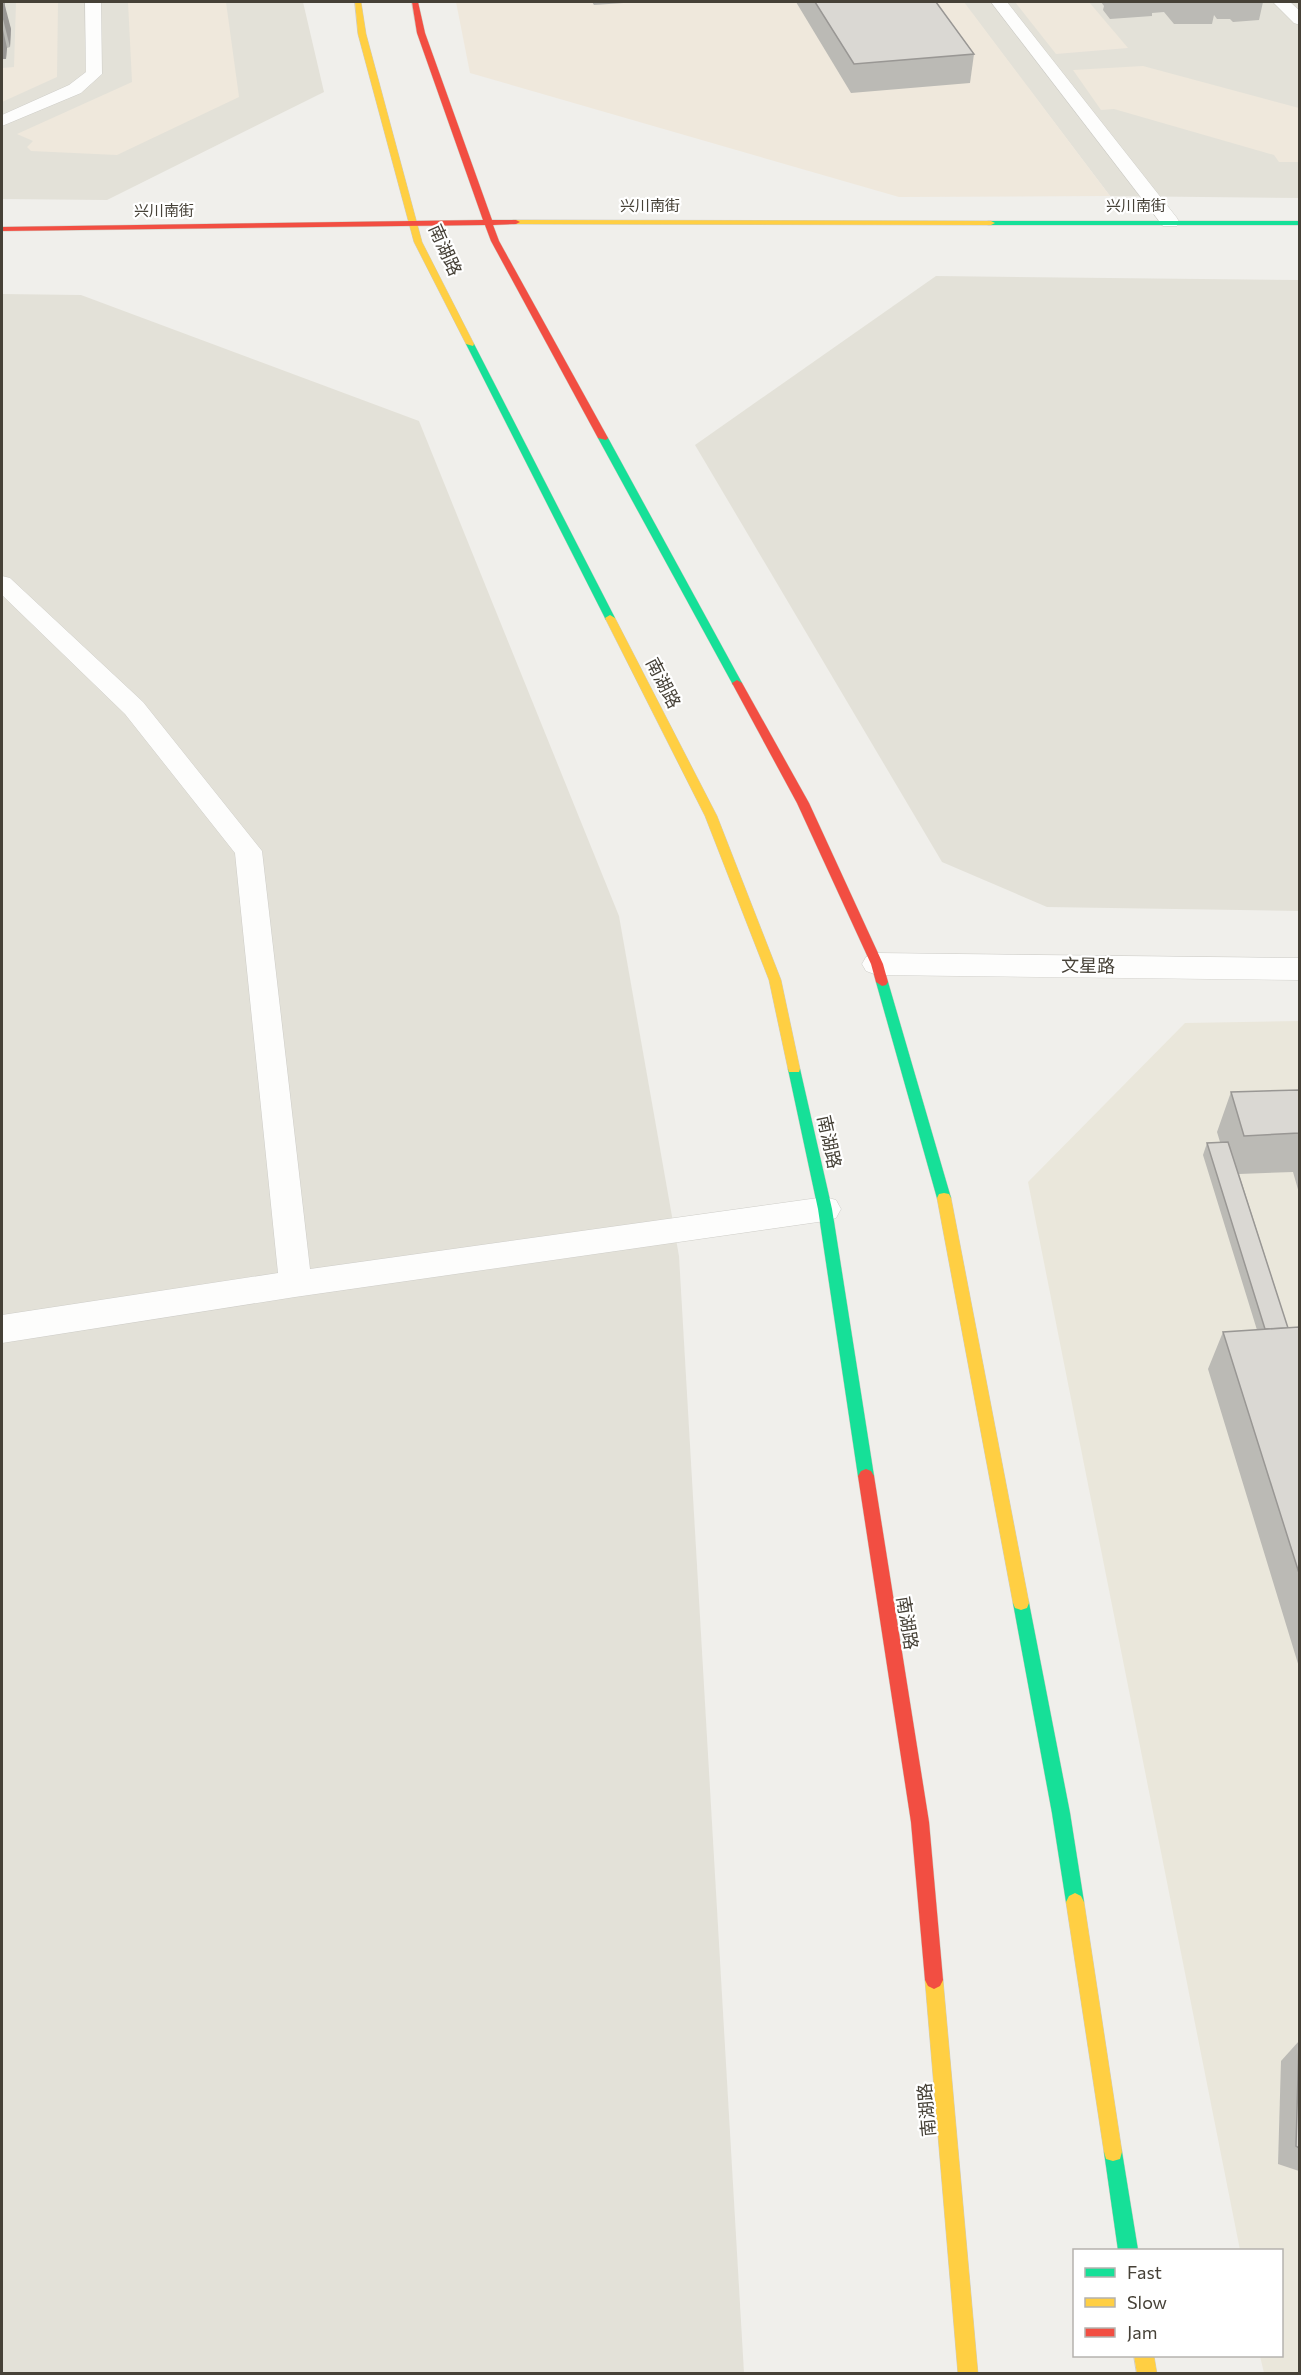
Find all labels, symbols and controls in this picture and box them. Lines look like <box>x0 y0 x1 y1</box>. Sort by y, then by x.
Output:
street label: 兴川南街 <box>620 196 680 214</box>
street label: 兴川南街 <box>1106 196 1166 214</box>
street label: 兴川南街 <box>134 201 194 219</box>
street label: 南湖路 <box>425 220 467 279</box>
street label: 南湖路 <box>642 653 686 712</box>
street label: 文星路 <box>1061 954 1115 976</box>
street label: 南湖路 <box>814 1113 846 1170</box>
street label: 南湖路 <box>893 1594 923 1651</box>
street label: 南湖路 <box>913 2082 939 2138</box>
legend <box>1073 2249 1283 2357</box>
text: Fast <box>1127 2261 1162 2283</box>
text: Slow <box>1127 2291 1167 2313</box>
text: Jam <box>1127 2321 1157 2343</box>

